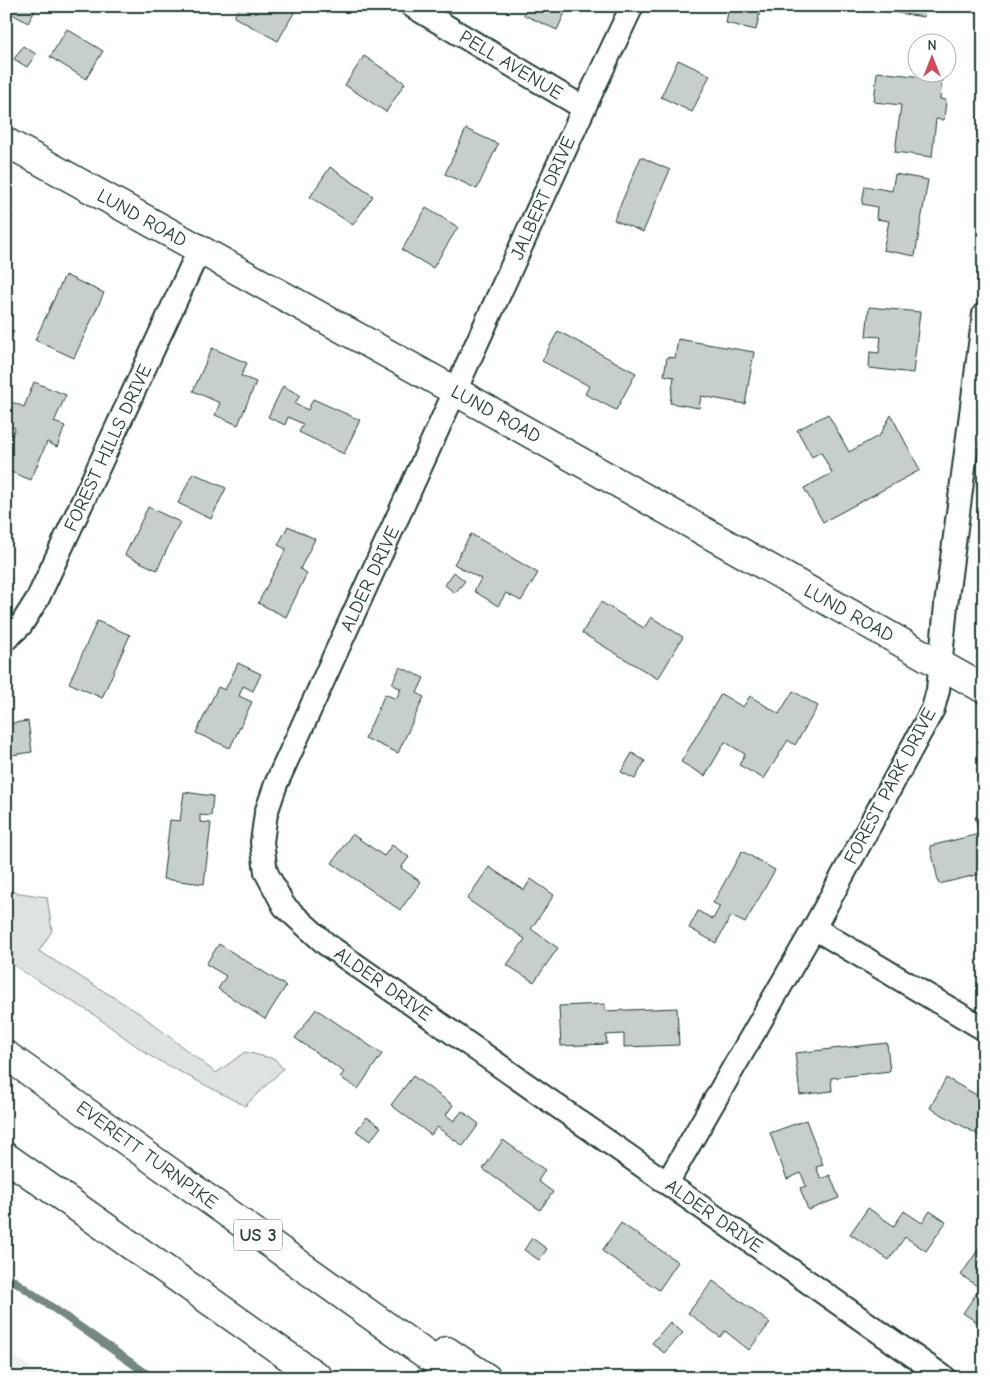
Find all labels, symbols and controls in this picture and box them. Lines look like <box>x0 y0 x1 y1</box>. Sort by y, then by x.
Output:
street label: PELL AVENUE <box>455 26 567 104</box>
north arrow <box>908 32 958 82</box>
text: N <box>927 37 937 54</box>
street label: JALBERT DRIVE <box>506 133 580 263</box>
street label: LUND ROAD <box>93 184 191 252</box>
street label: FOREST HILLS DRIVE <box>60 361 156 535</box>
street label: LUND ROAD <box>447 380 545 448</box>
street label: ALDER DRIVE <box>336 523 404 635</box>
street label: LUND ROAD <box>800 579 898 647</box>
street label: FOREST PARK DRIVE <box>839 704 941 868</box>
street label: ALDER DRIVE <box>330 942 436 1026</box>
street label: EVERETT TURNPIKE <box>72 1096 222 1214</box>
street label: ALDER DRIVE <box>661 1174 767 1258</box>
road number: US 3 <box>234 1220 282 1250</box>

